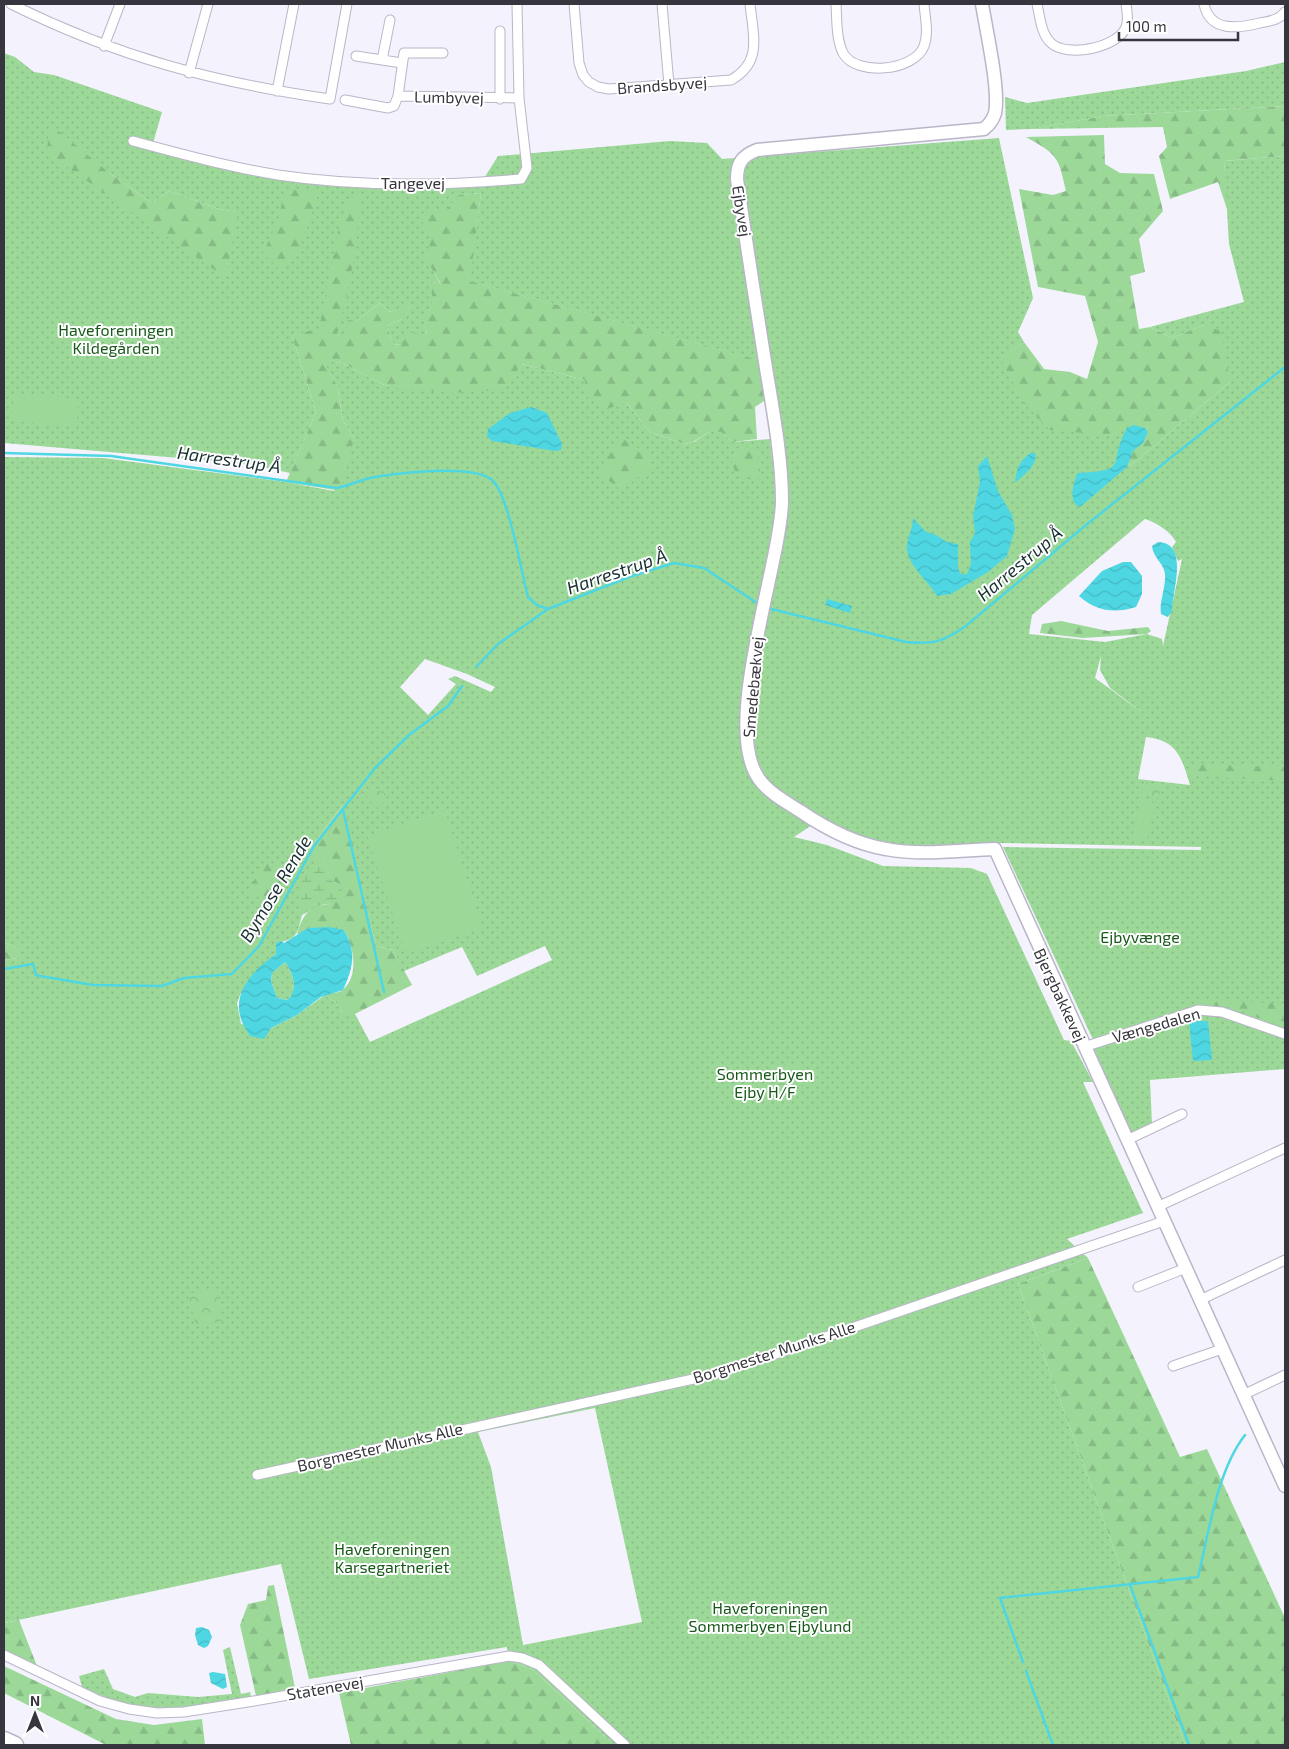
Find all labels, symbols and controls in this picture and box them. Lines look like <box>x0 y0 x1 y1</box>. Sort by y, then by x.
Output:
scale bar <box>1119 10 1238 42</box>
text: 100 m <box>1126 17 1167 35</box>
street label: Brandsbyvej <box>616 72 708 98</box>
street label: Lumbyvej <box>414 86 484 108</box>
street label: Tangevej <box>381 173 445 193</box>
street label: Ejbyvej <box>728 184 756 238</box>
park label: Haveforeningen Kildegården <box>58 320 174 357</box>
water label: Harrestrup Å <box>176 441 282 477</box>
water label: Harrestrup Å <box>972 521 1066 605</box>
water label: Harrestrup Å <box>564 544 670 598</box>
street label: Smedebækvej <box>739 636 767 738</box>
water label: Bymose Rende <box>235 831 316 946</box>
park label: Ejbyvænge <box>1100 927 1180 947</box>
street label: Bjergbakkevej <box>1030 945 1090 1045</box>
street label: Vængedalen <box>1110 1003 1202 1046</box>
park label: Sommerbyen Ejby H/F <box>717 1064 813 1102</box>
street label: Borgmester Munks Alle <box>690 1316 857 1387</box>
street label: Borgmester Munks Alle <box>295 1418 465 1475</box>
park label: Haveforeningen Karsegartneriet <box>334 1539 450 1576</box>
park label: Haveforeningen Sommerbyen Ejbylund <box>689 1598 851 1636</box>
street label: Statenevej <box>285 1671 365 1705</box>
north arrow <box>10 1689 60 1739</box>
text: N <box>30 1692 40 1709</box>

